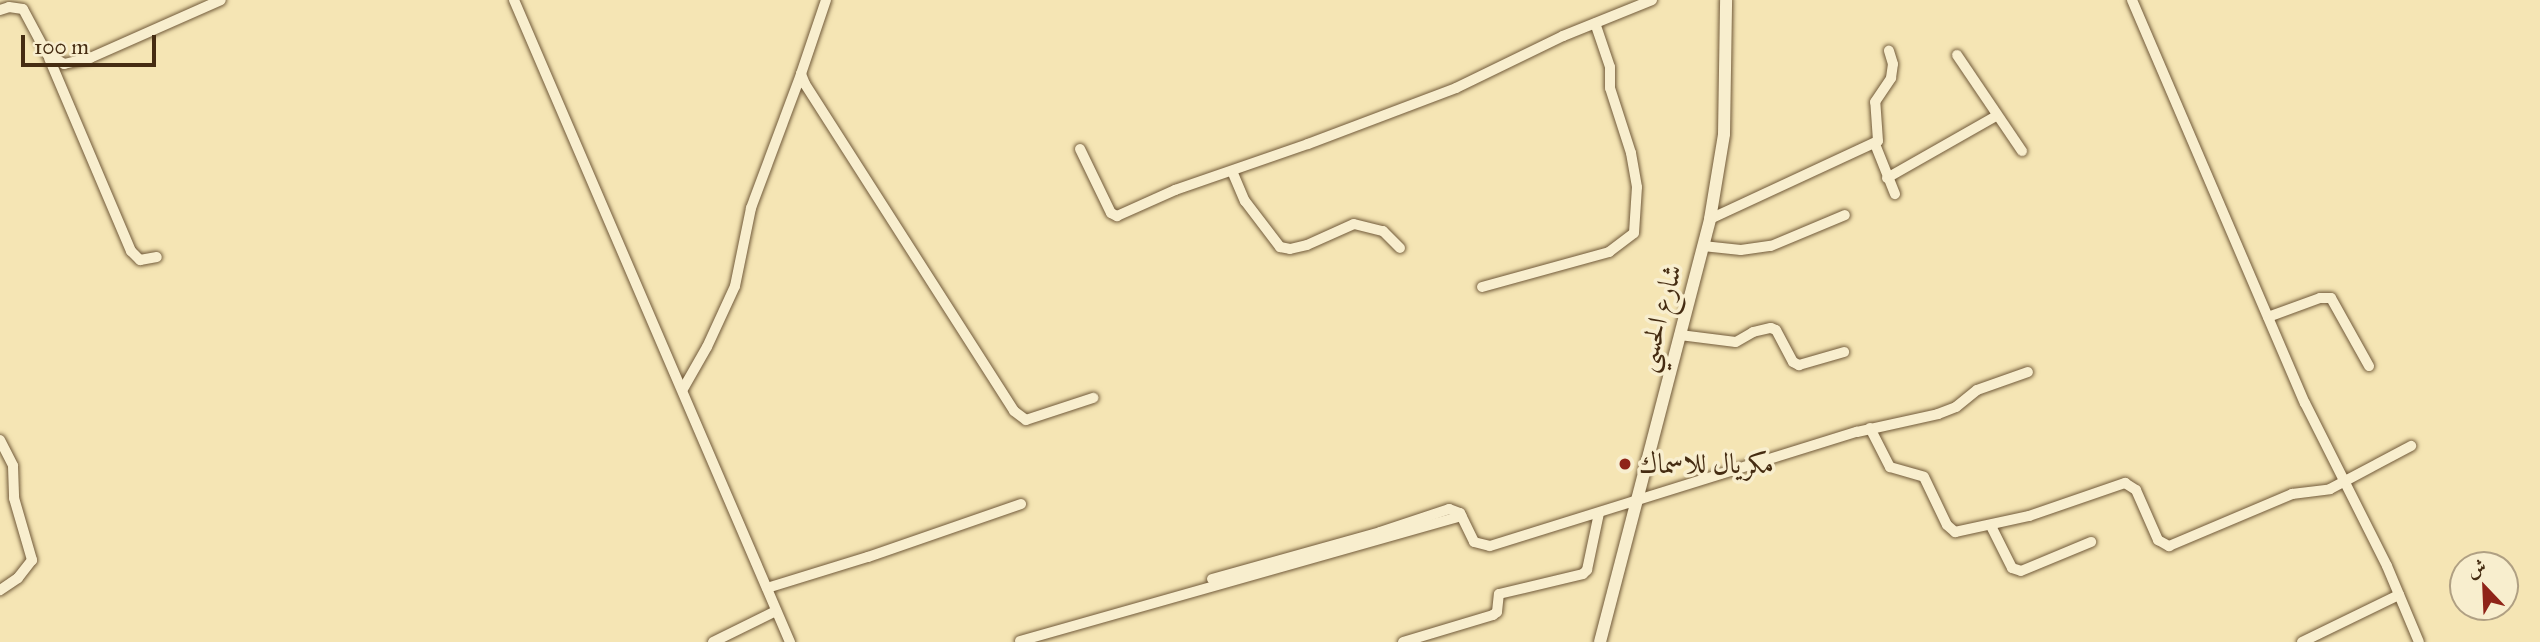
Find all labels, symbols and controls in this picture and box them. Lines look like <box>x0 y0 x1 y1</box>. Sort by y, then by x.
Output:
scale bar <box>24 21 159 65</box>
text: 100 m <box>34 34 89 60</box>
street label: شارع الحسي <box>1629 261 1689 375</box>
place label: مكريال للاسماك <box>1639 447 1774 481</box>
marker: مكريال للاسماك <box>1617 456 1633 472</box>
north arrow <box>2449 551 2519 621</box>
text: ش <box>2463 554 2490 582</box>

